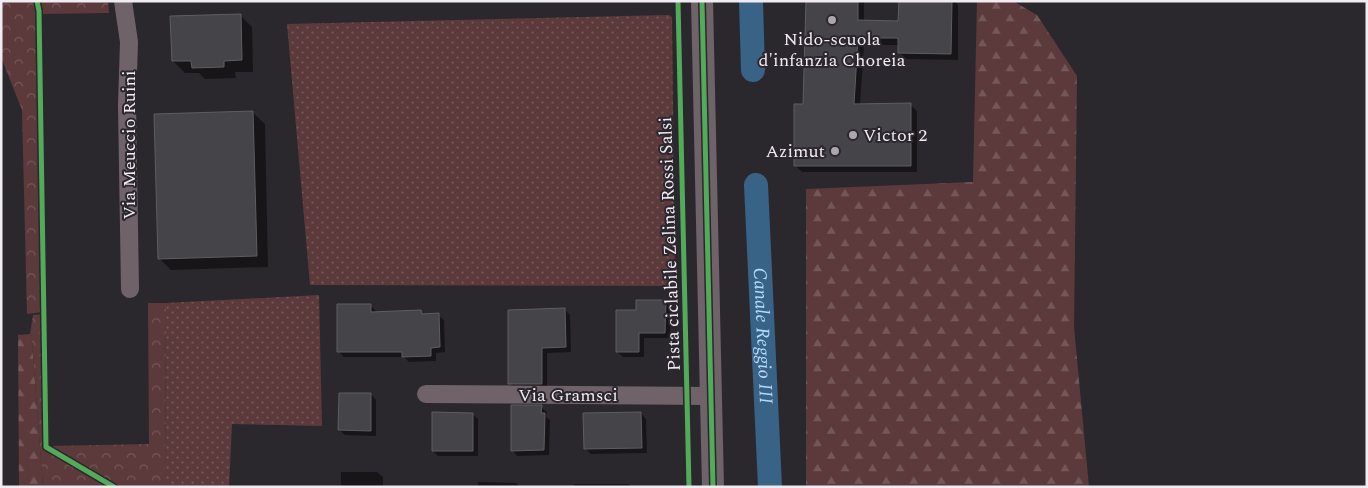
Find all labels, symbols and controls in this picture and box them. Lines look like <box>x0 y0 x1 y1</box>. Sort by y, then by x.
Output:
marker: Nido-scuola d'infanzia Choreia <box>826 14 838 26</box>
place label: Nido-scuola d'infanzia Choreia <box>758 26 906 74</box>
street label: Via Meuccio Ruini <box>116 70 143 220</box>
street label: Pista ciclabile Zelina Rossi Salsi <box>652 116 688 372</box>
place label: Victor 2 <box>863 122 927 149</box>
marker: Victor 2 <box>847 129 859 141</box>
place label: Azimut <box>766 138 825 165</box>
marker: Azimut <box>829 145 841 157</box>
water label: Canale Reggio III <box>745 267 781 405</box>
street label: Via Gramsci <box>518 382 618 409</box>

